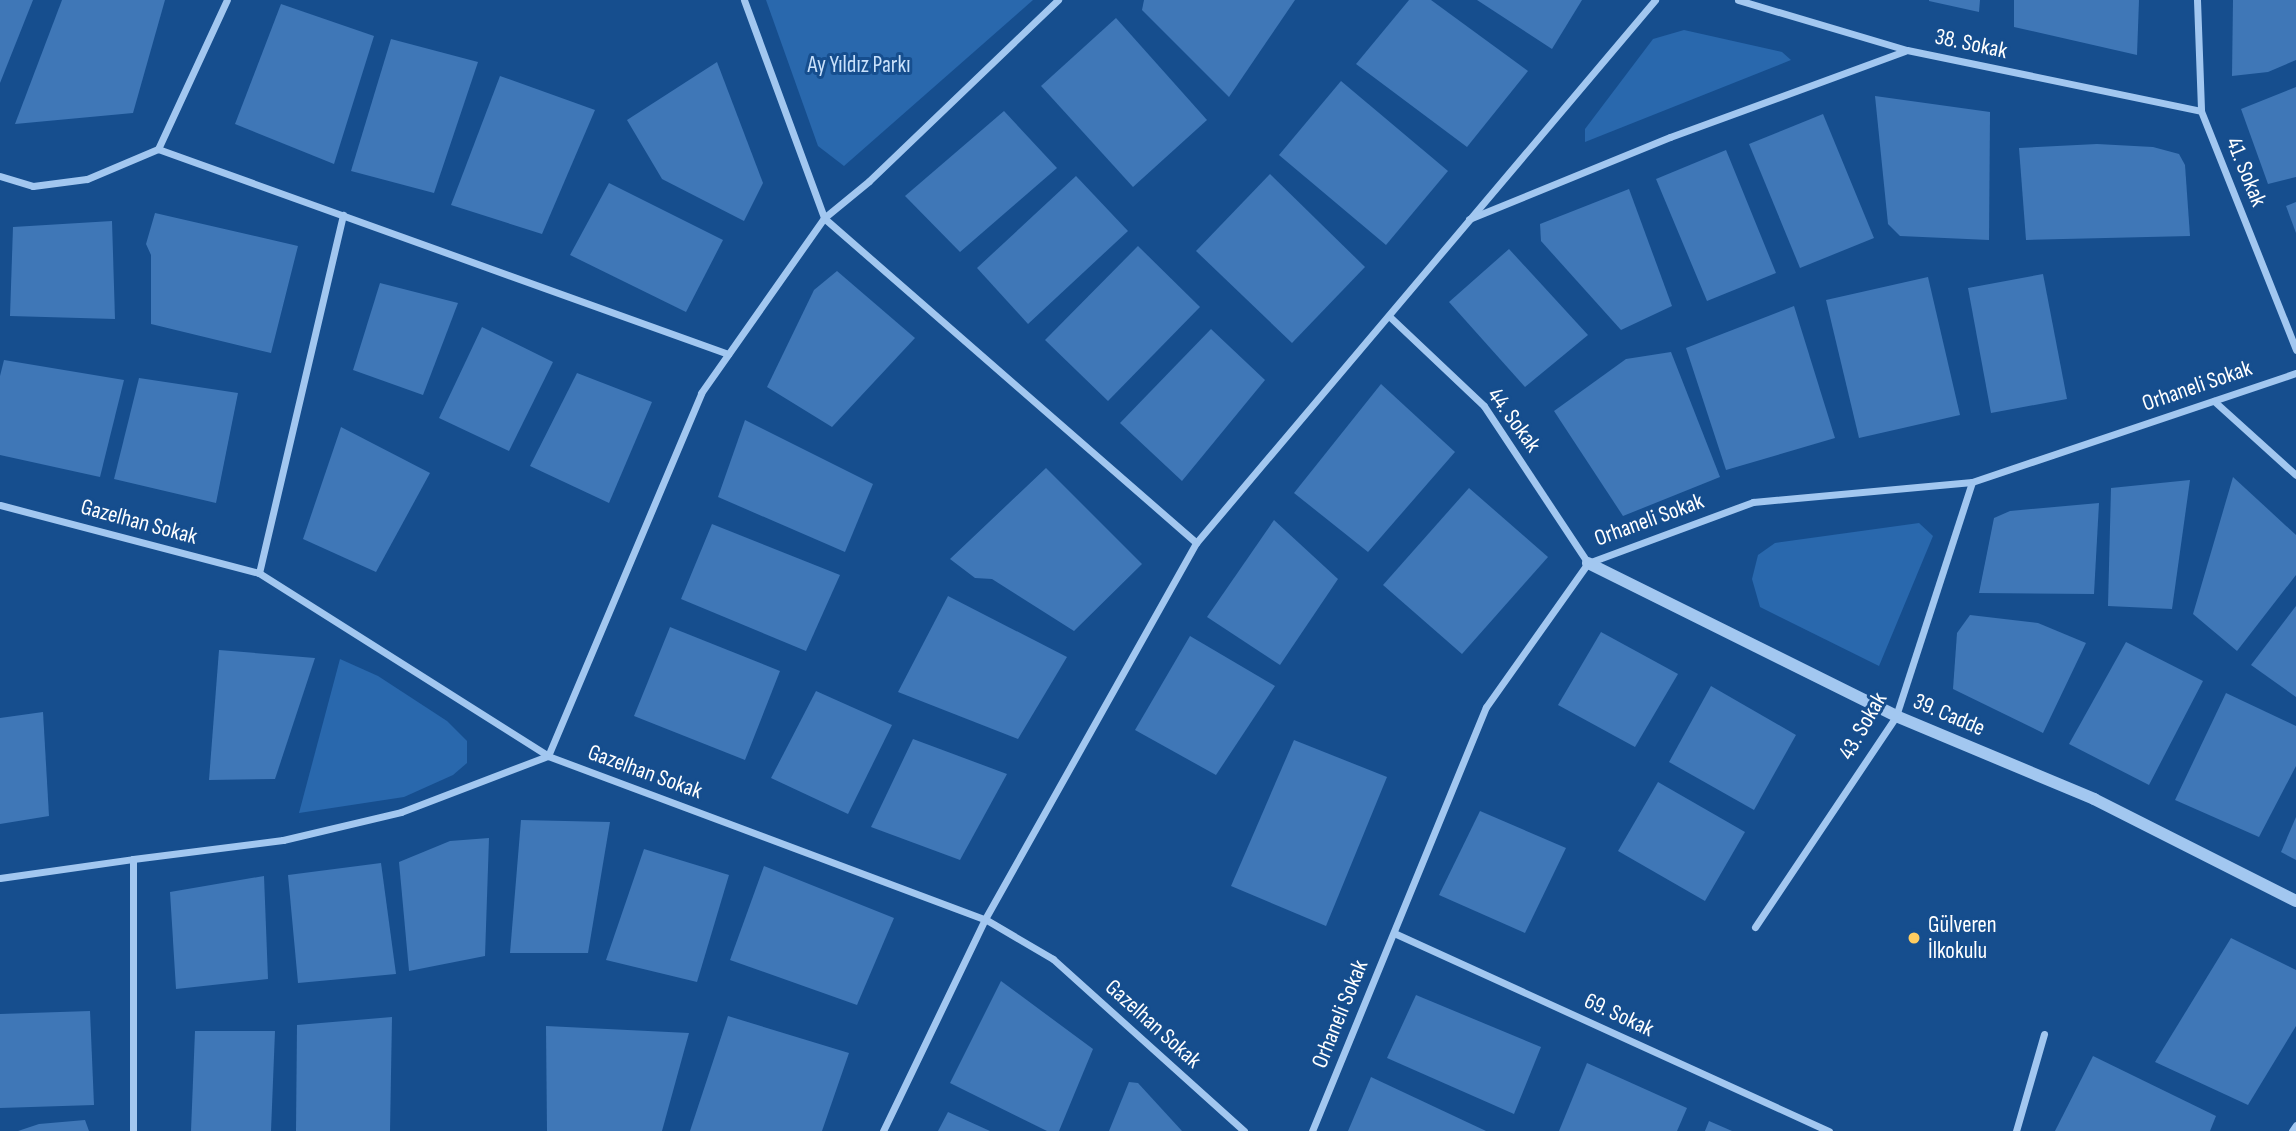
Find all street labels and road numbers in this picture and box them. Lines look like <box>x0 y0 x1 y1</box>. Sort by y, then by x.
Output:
street label: 38. Sokak <box>1932 23 2010 65</box>
street label: 41. Sokak <box>2220 133 2272 211</box>
street label: Orhaneli Sokak <box>2138 354 2256 418</box>
street label: 44. Sokak <box>1481 382 1547 458</box>
street label: Orhaneli Sokak <box>1591 487 1707 553</box>
street label: Gazelhan Sokak <box>78 493 200 551</box>
street label: 43. Sokak <box>1833 687 1893 765</box>
street label: 39. Cadde <box>1909 688 1989 742</box>
street label: Gazelhan Sokak <box>584 739 706 805</box>
street label: Orhaneli Sokak <box>1306 956 1374 1072</box>
street label: Gazelhan Sokak <box>1099 974 1207 1074</box>
street label: 69. Sokak <box>1580 987 1658 1043</box>

